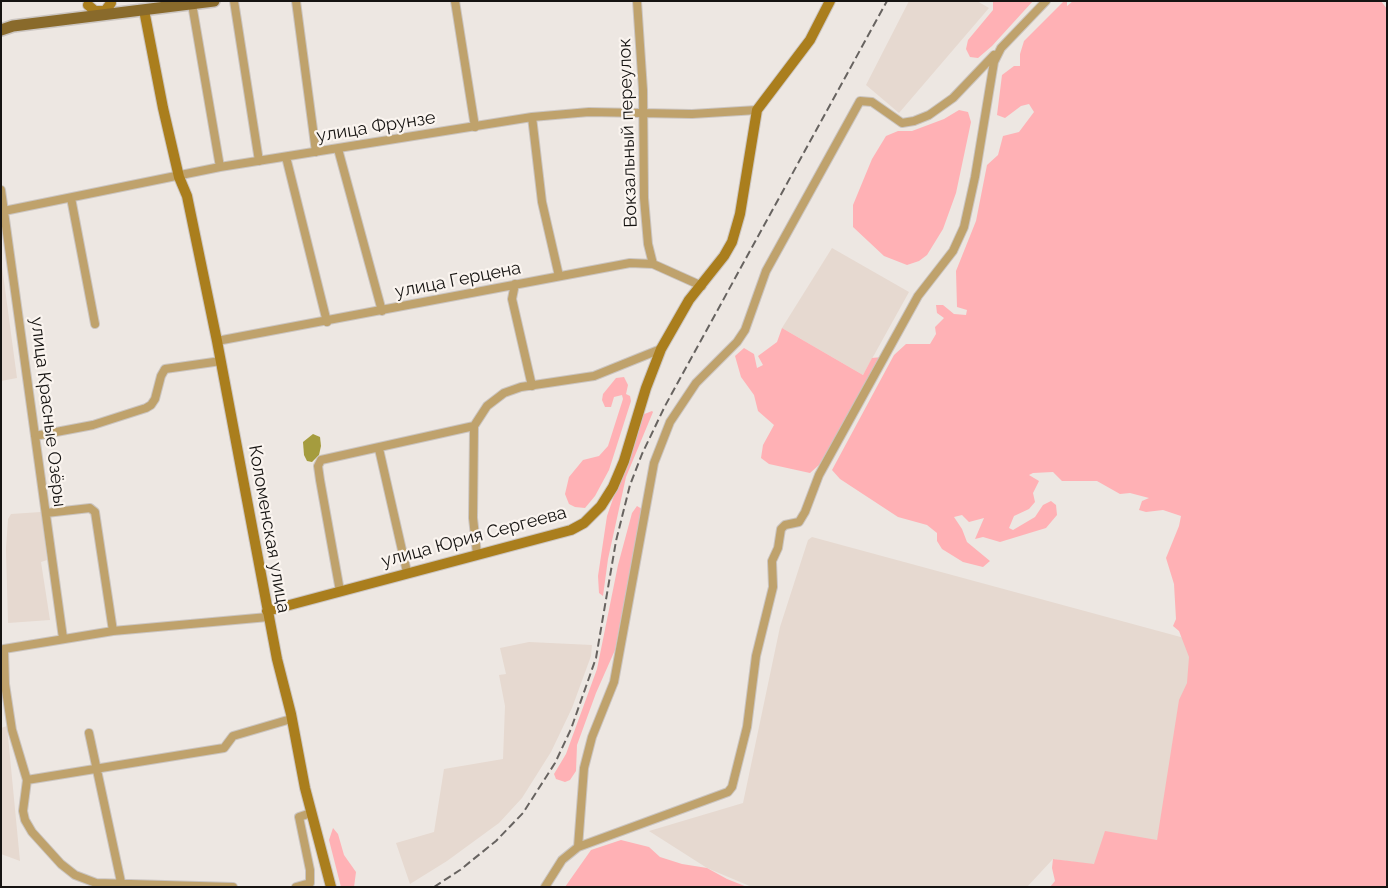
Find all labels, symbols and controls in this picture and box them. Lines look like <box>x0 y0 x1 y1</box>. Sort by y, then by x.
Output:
street label: Вокзальный переулок <box>614 38 642 228</box>
street label: улица Фрунзе <box>315 107 437 147</box>
street label: улица Герцена <box>393 257 523 303</box>
street label: улица Красные Озёры <box>26 316 70 508</box>
street label: Коломенская улица <box>244 443 294 615</box>
street label: улица Юрия Сергеева <box>379 502 569 572</box>

